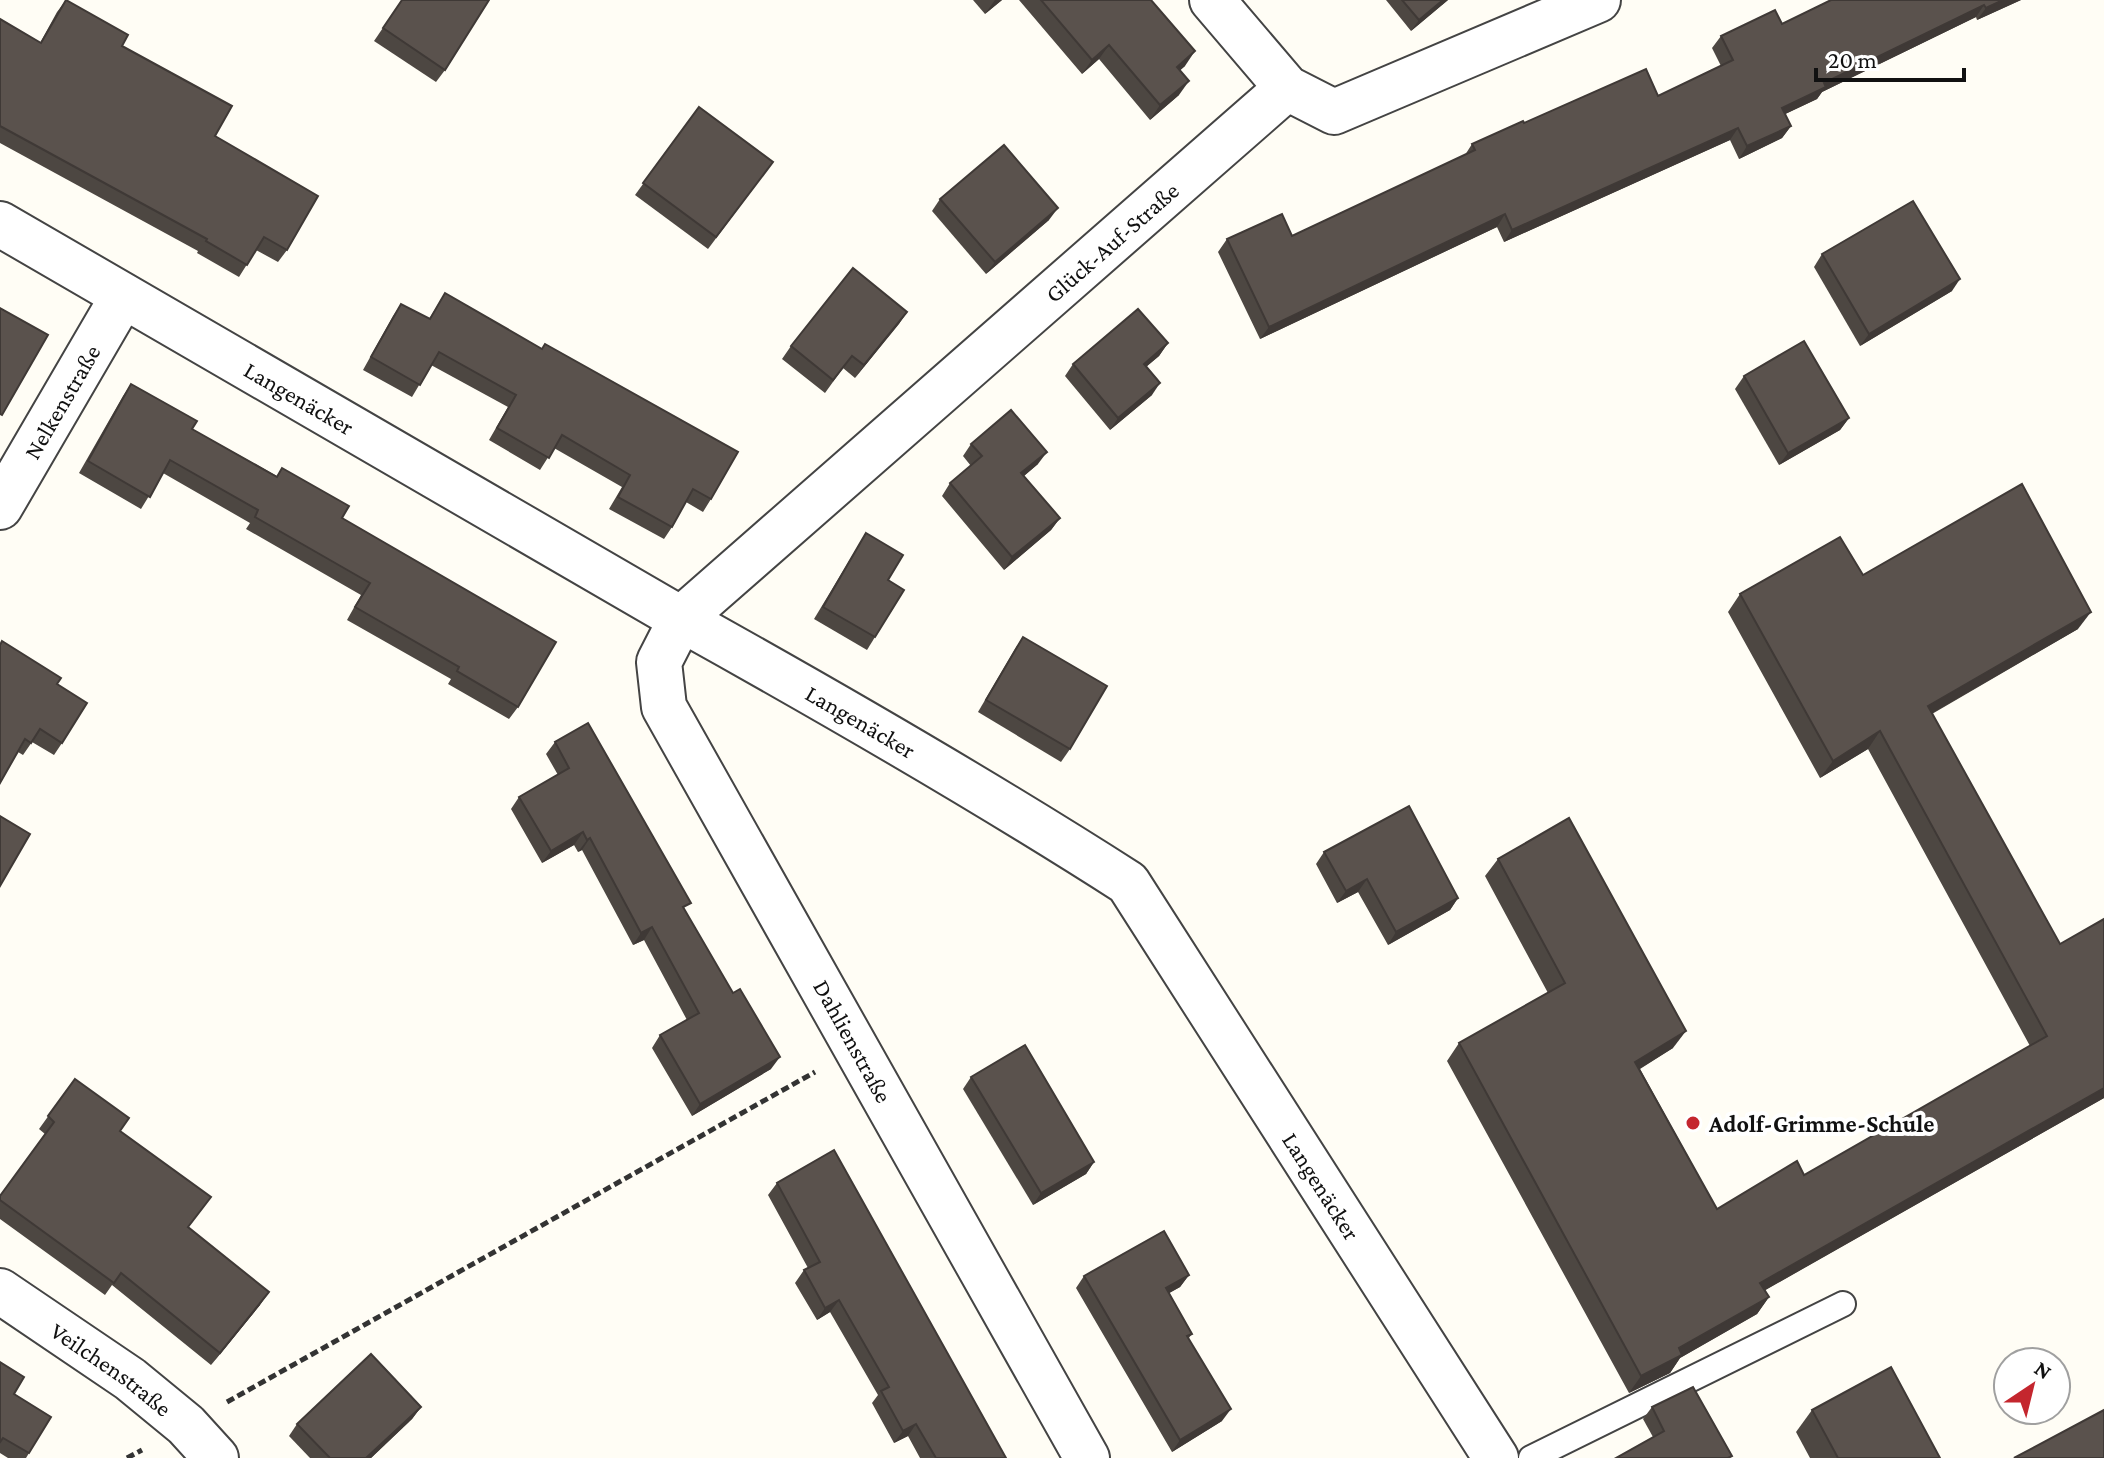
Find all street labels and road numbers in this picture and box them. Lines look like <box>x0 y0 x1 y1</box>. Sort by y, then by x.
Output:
street label: Glück-Auf-Straße <box>1039 176 1184 307</box>
street label: Nelkenstraße <box>18 340 105 464</box>
street label: Langenäcker <box>240 355 359 440</box>
street label: Langenäcker <box>801 679 921 764</box>
street label: Dahlienstraße <box>808 975 898 1107</box>
street label: Langenäcker <box>1277 1127 1366 1245</box>
street label: Veilchenstraße <box>46 1316 177 1421</box>

